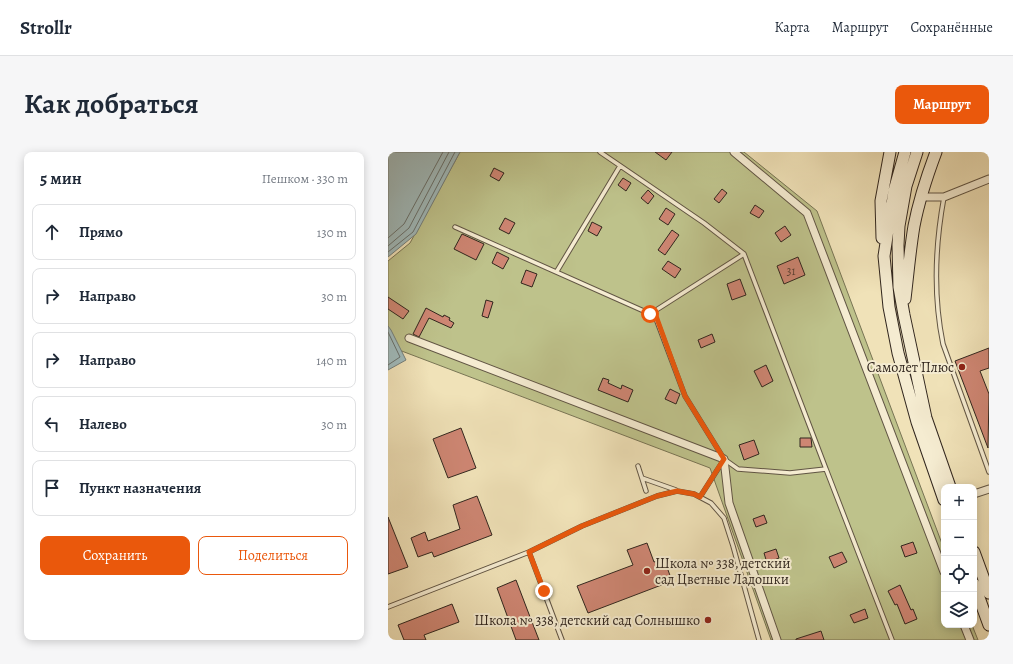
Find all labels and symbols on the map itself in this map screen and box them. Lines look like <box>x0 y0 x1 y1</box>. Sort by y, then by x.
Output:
house number: 31 <box>786 263 796 279</box>
route start <box>641 305 659 323</box>
place label: Самолет Плюс <box>867 358 954 377</box>
marker: Самолет Плюс <box>957 362 967 372</box>
place label: Школа № 338, детский сад Цветные Ладошки <box>655 554 790 589</box>
marker: Школа № 338, детский сад Цветные Ладошки <box>642 566 652 576</box>
route end <box>535 582 553 600</box>
place label: Школа № 338, детский сад Солнышко <box>474 611 700 630</box>
marker: Школа № 338, детский сад Солнышко <box>703 615 713 625</box>

